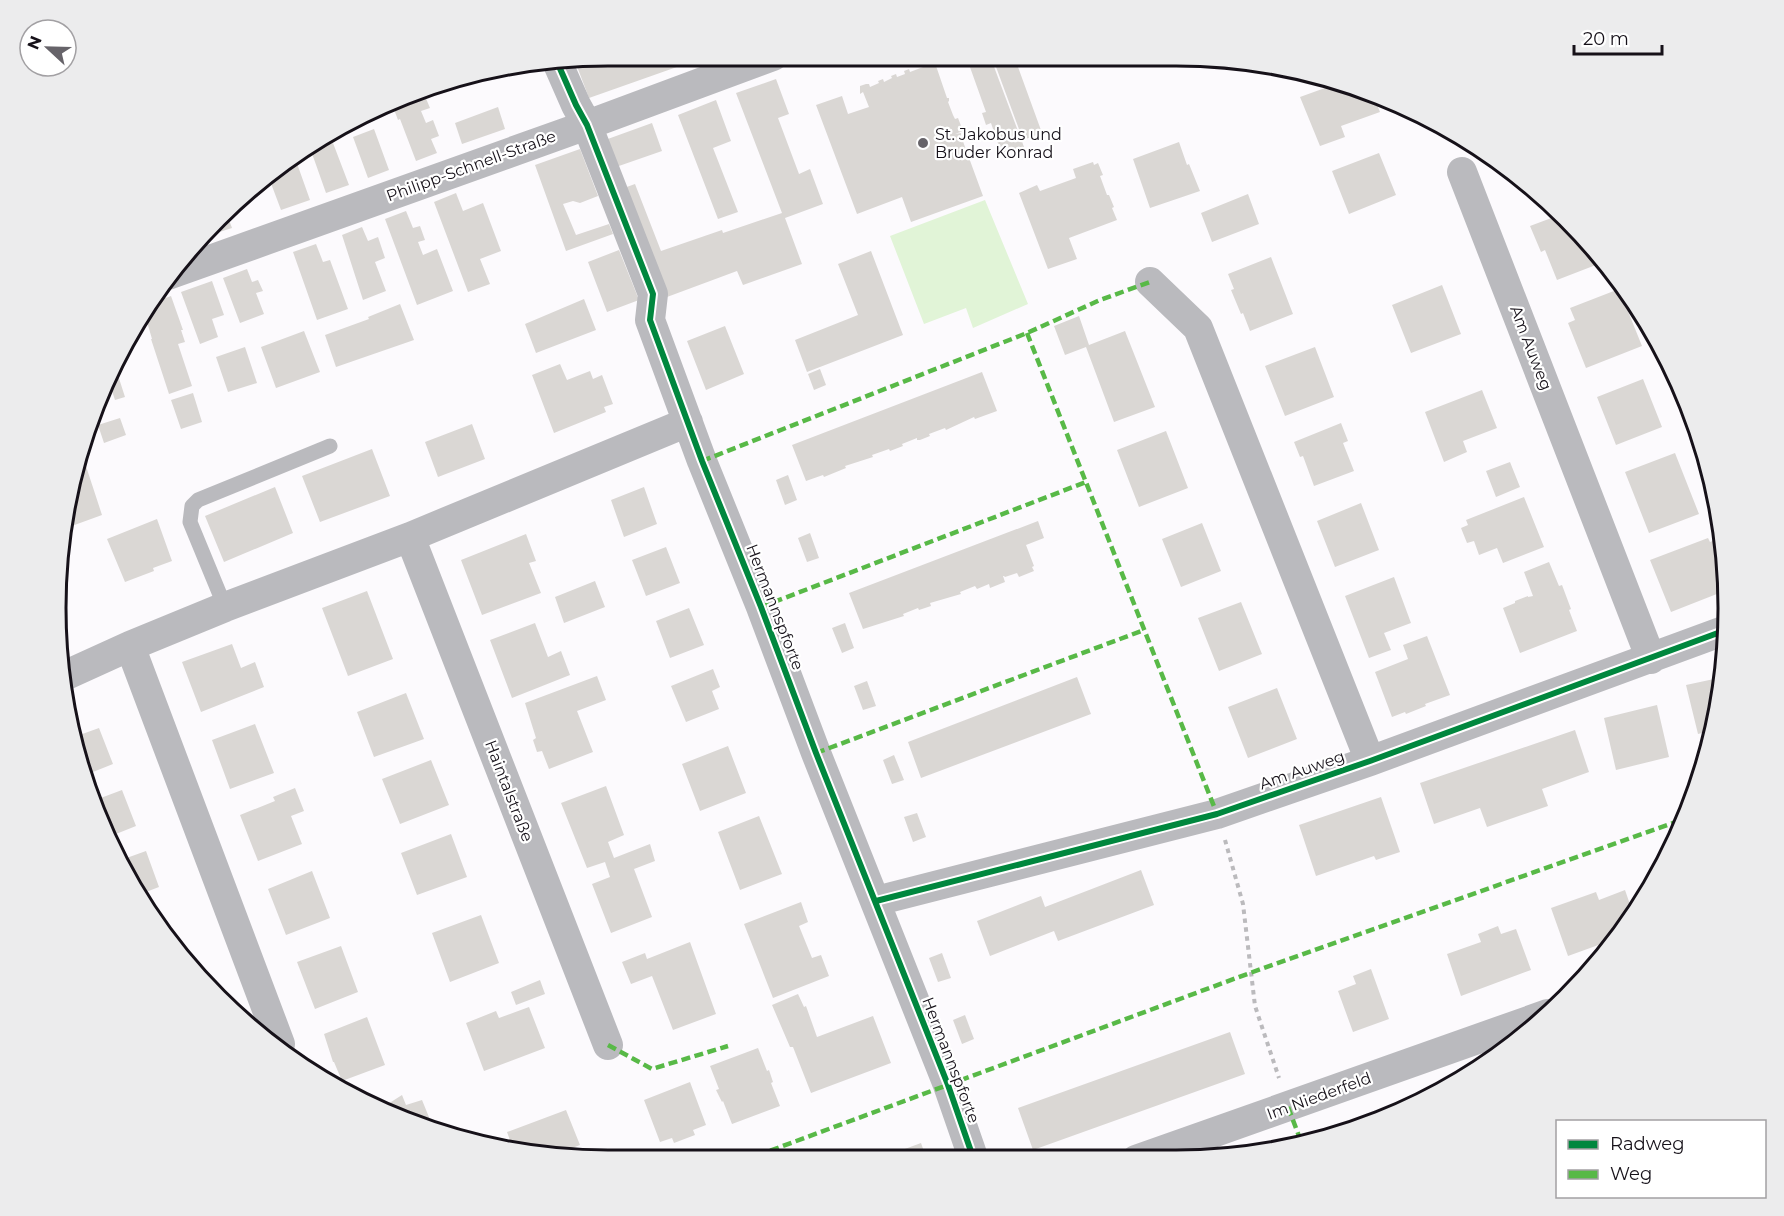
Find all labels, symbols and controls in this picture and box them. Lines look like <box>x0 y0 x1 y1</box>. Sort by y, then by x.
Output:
north arrow <box>18 18 78 78</box>
scale bar <box>1574 18 1662 56</box>
text: 20 m <box>1583 28 1629 50</box>
text: N <box>23 33 46 52</box>
place label: St. Jakobus und Bruder Konrad <box>935 125 1062 162</box>
street label: Philipp-Schnell-Straße <box>384 126 558 206</box>
marker: St. Jakobus und Bruder Konrad <box>916 136 930 150</box>
street label: Am Auweg <box>1506 303 1556 393</box>
street label: Hermannspforte <box>742 541 808 673</box>
street label: Haintalstraße <box>481 737 537 845</box>
street label: Am Auweg <box>1257 747 1347 793</box>
street label: Hermannspforte <box>918 994 984 1126</box>
street label: Im Niederfeld <box>1264 1068 1374 1124</box>
legend <box>1556 1120 1766 1198</box>
text: Radweg <box>1610 1133 1685 1155</box>
text: Weg <box>1610 1163 1652 1185</box>

